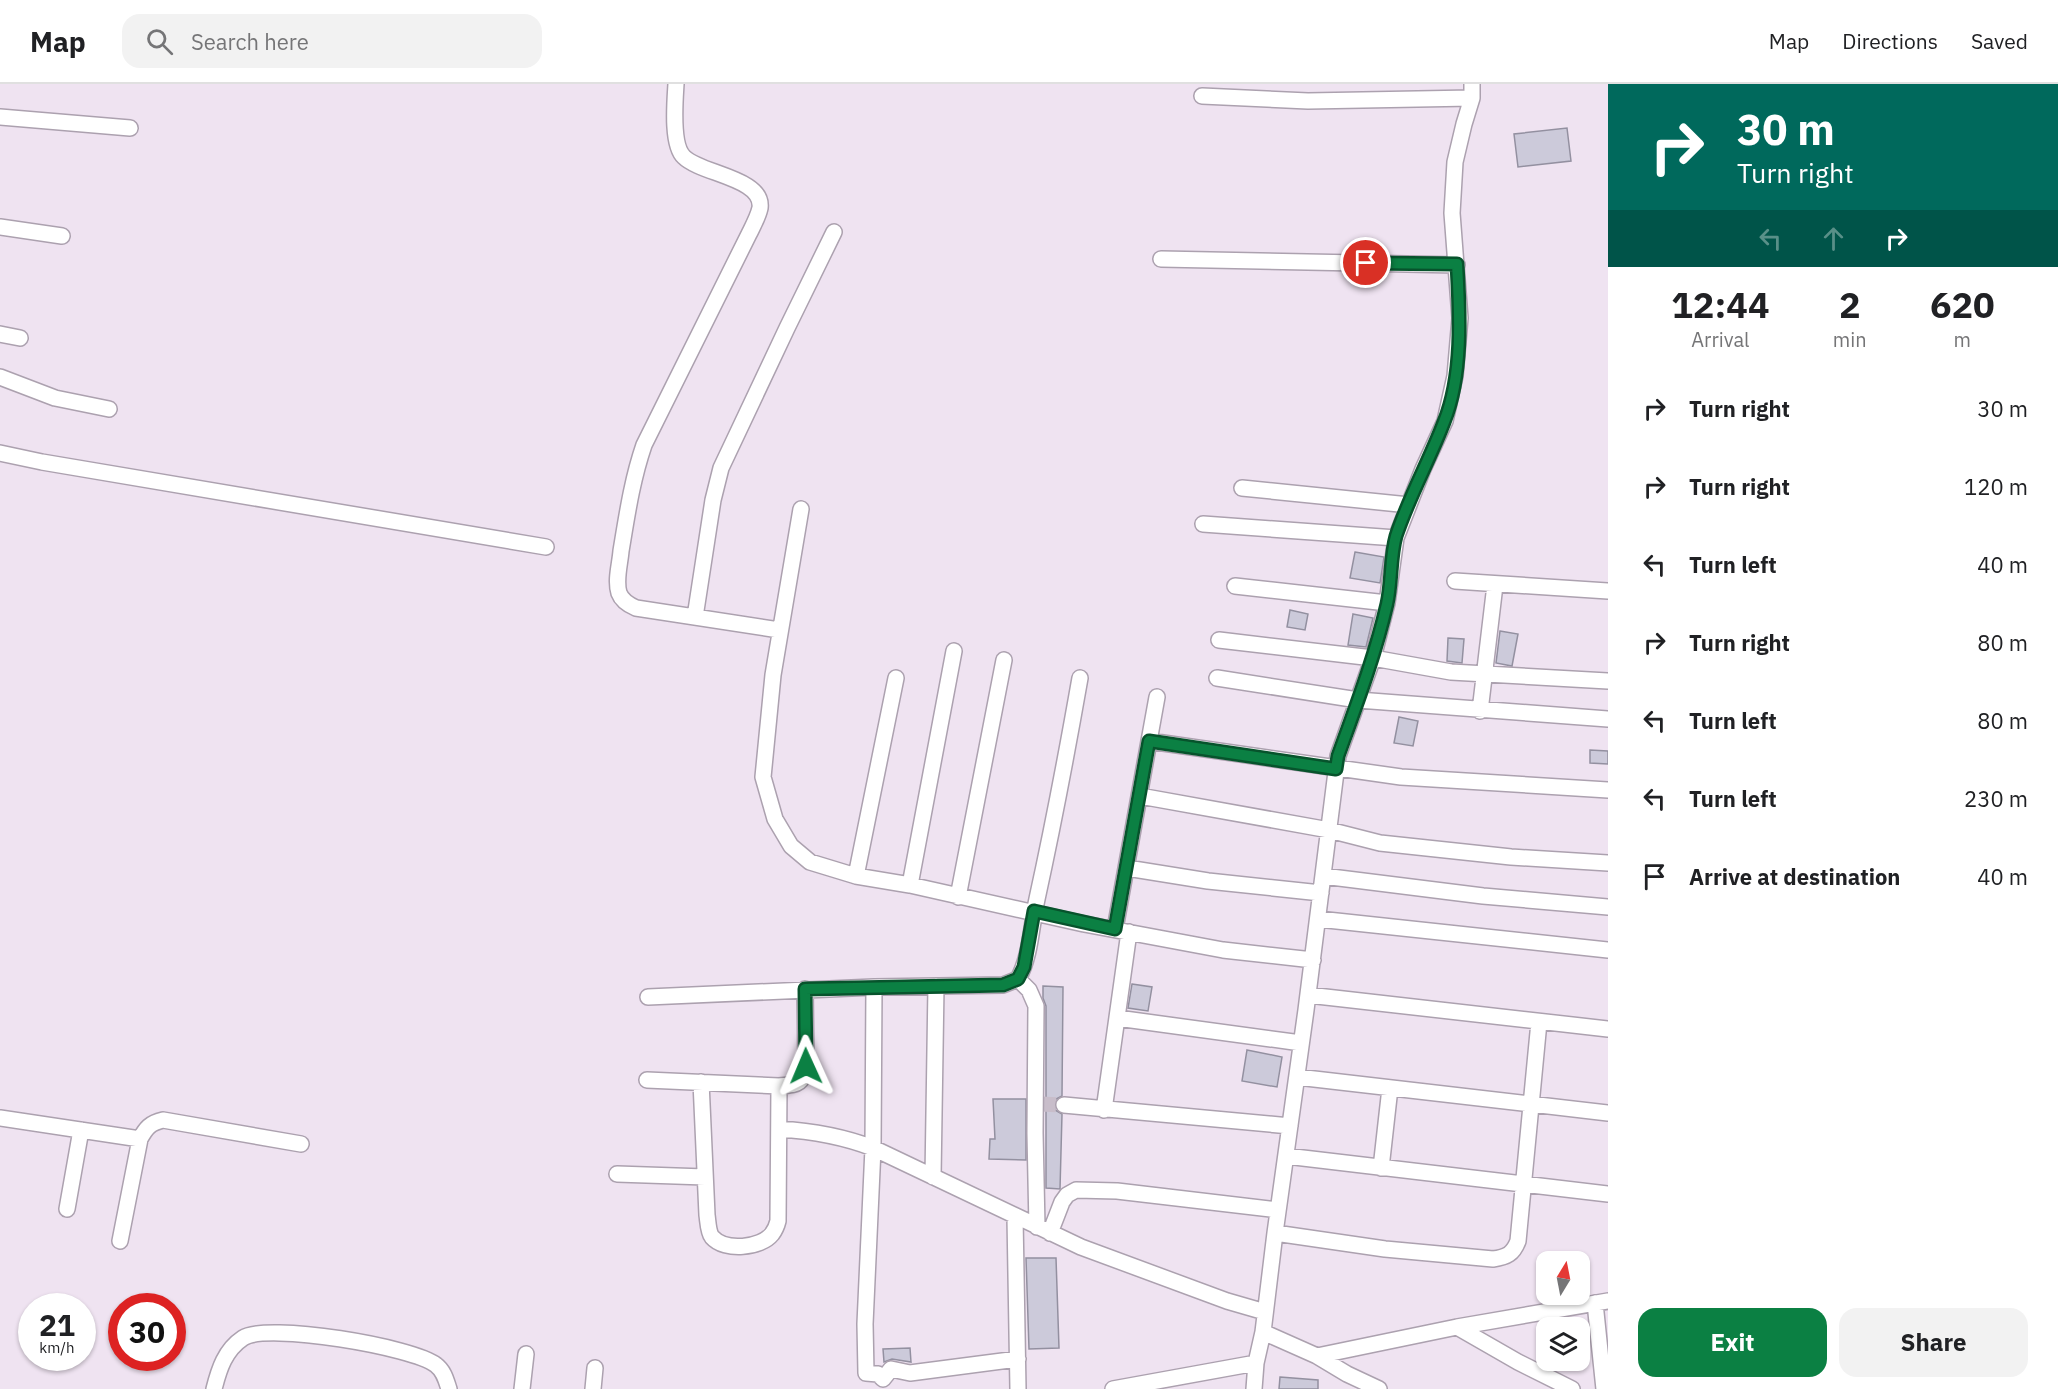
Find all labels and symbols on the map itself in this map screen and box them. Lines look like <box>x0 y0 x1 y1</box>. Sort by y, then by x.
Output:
pin <box>1340 237 1391 288</box>
position arrow <box>774 1034 838 1098</box>
north arrow <box>1536 1251 1590 1305</box>
speed limit sign: 30 <box>108 1293 186 1371</box>

